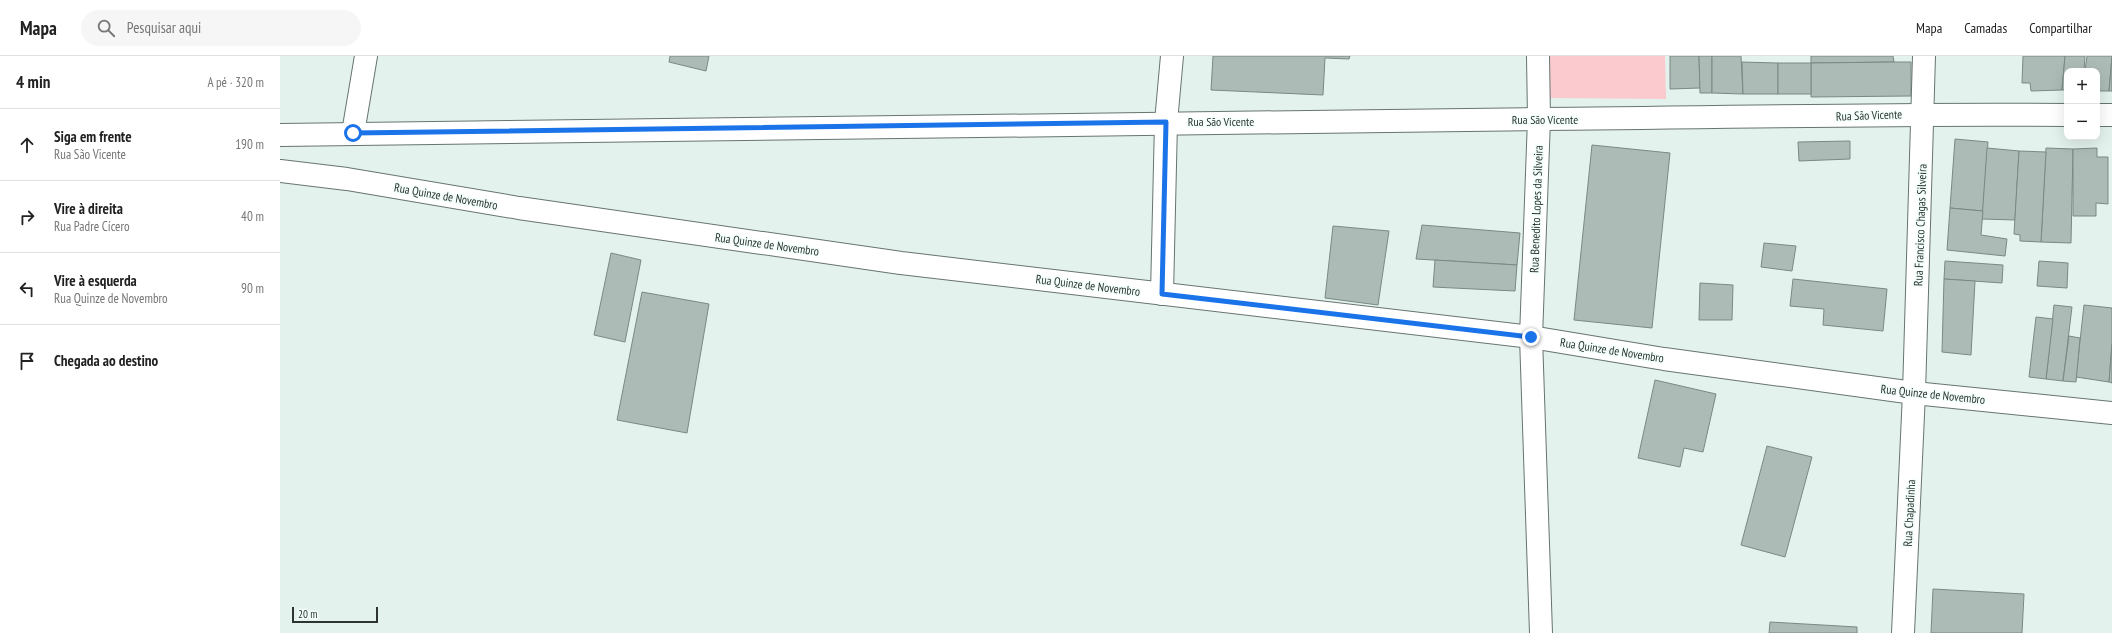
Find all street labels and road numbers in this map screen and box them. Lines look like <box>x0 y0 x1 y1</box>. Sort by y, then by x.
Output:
street label: Rua São Vicente <box>1836 106 1902 124</box>
street label: Rua São Vicente <box>1512 112 1578 127</box>
street label: Rua São Vicente <box>1188 114 1254 129</box>
street label: Rua Benedito Lopes da Silveira <box>1526 145 1546 273</box>
street label: Rua Francisco Chagas Silveira <box>1910 163 1930 286</box>
street label: Rua Quinze de Novembro <box>393 179 499 213</box>
street label: Rua Quinze de Novembro <box>714 229 820 259</box>
street label: Rua Quinze de Novembro <box>1035 271 1141 299</box>
street label: Rua Quinze de Novembro <box>1559 334 1665 366</box>
street label: Rua Quinze de Novembro <box>1880 381 1986 407</box>
street label: Rua Chapadinha <box>1900 479 1918 547</box>

